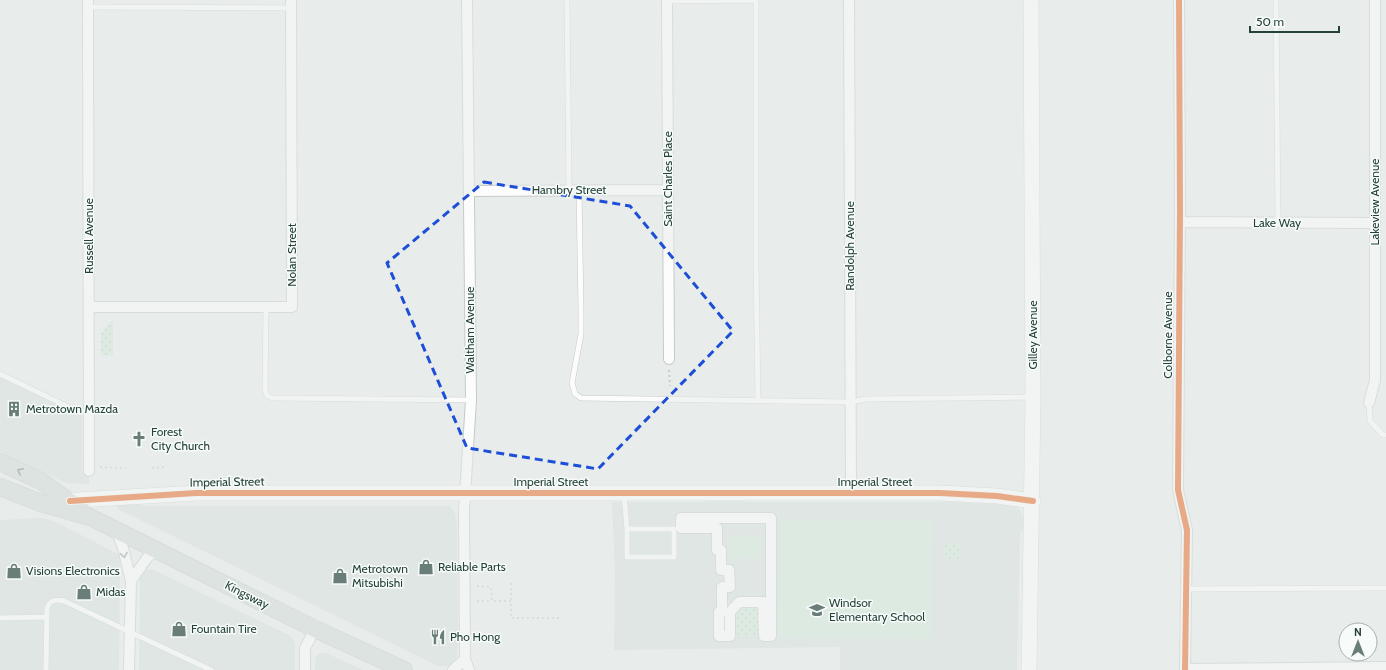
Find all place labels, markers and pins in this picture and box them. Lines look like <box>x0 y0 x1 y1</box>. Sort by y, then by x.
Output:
building icon: Metrotown Mazda <box>5 400 23 418</box>
place label: Metrotown Mazda <box>26 401 118 416</box>
place label: Forest City Church <box>151 424 210 453</box>
church icon: Forest City Church <box>130 430 148 448</box>
shop icon: Reliable Parts <box>417 558 435 576</box>
place label: Reliable Parts <box>438 559 506 574</box>
place label: Metrotown Mitsubishi <box>352 561 408 590</box>
shop icon: Visions Electronics <box>5 562 23 580</box>
place label: Visions Electronics <box>26 563 120 578</box>
shop icon: Metrotown Mitsubishi <box>331 567 349 585</box>
shop icon: Midas <box>75 583 93 601</box>
place label: Midas <box>96 584 126 599</box>
place label: Windsor Elementary School <box>829 595 925 624</box>
school or university icon: Windsor Elementary School <box>808 601 826 619</box>
shop icon: Fountain Tire <box>170 620 188 638</box>
place label: Fountain Tire <box>191 621 257 636</box>
restaurant icon: Pho Hong <box>429 628 447 646</box>
place label: Pho Hong <box>450 629 501 644</box>

